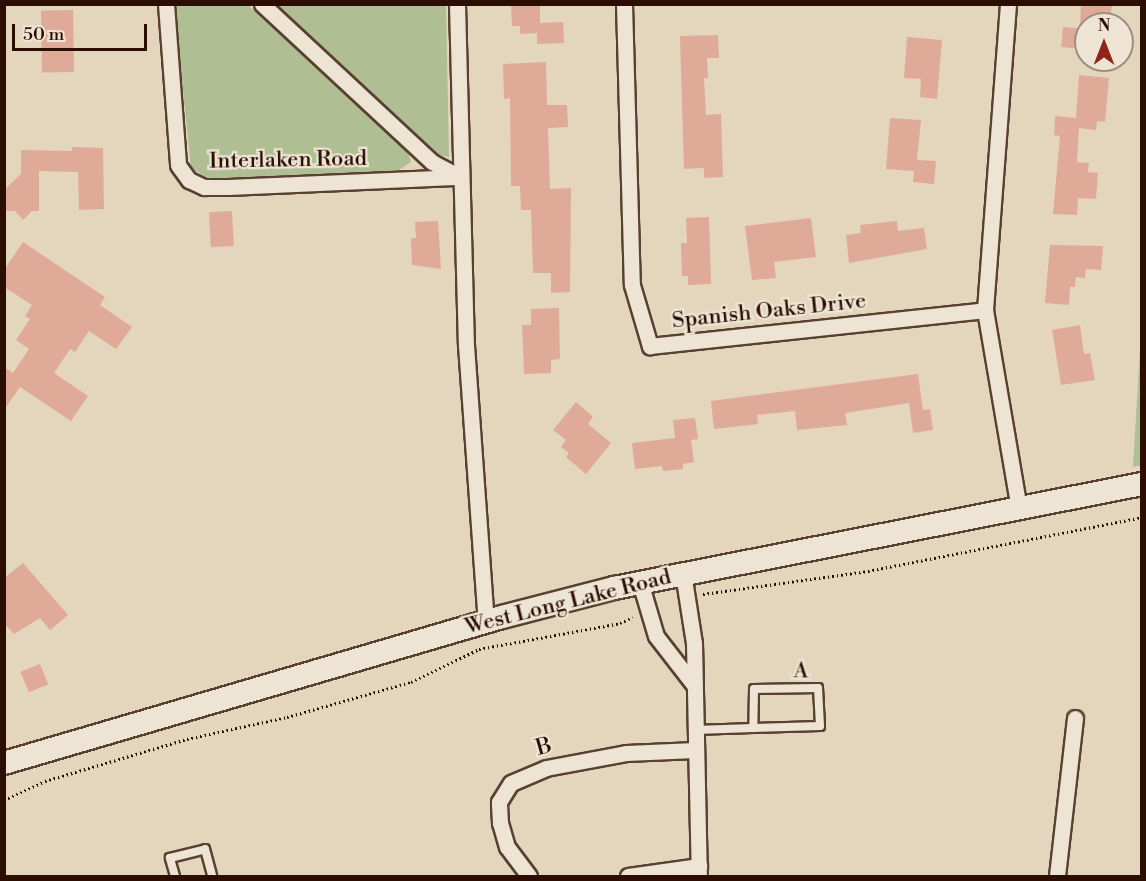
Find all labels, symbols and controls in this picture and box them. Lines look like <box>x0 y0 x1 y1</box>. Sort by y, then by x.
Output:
scale bar <box>15 12 150 50</box>
north arrow <box>1074 12 1134 72</box>
text: N <box>1098 16 1110 36</box>
text: 50 m <box>23 23 64 46</box>
street label: Interlaken Road <box>209 145 367 175</box>
street label: Spanish Oaks Drive <box>671 288 867 334</box>
street label: West Long Lake Road <box>462 564 674 640</box>
street label: A <box>793 658 809 684</box>
street label: B <box>533 732 555 762</box>

